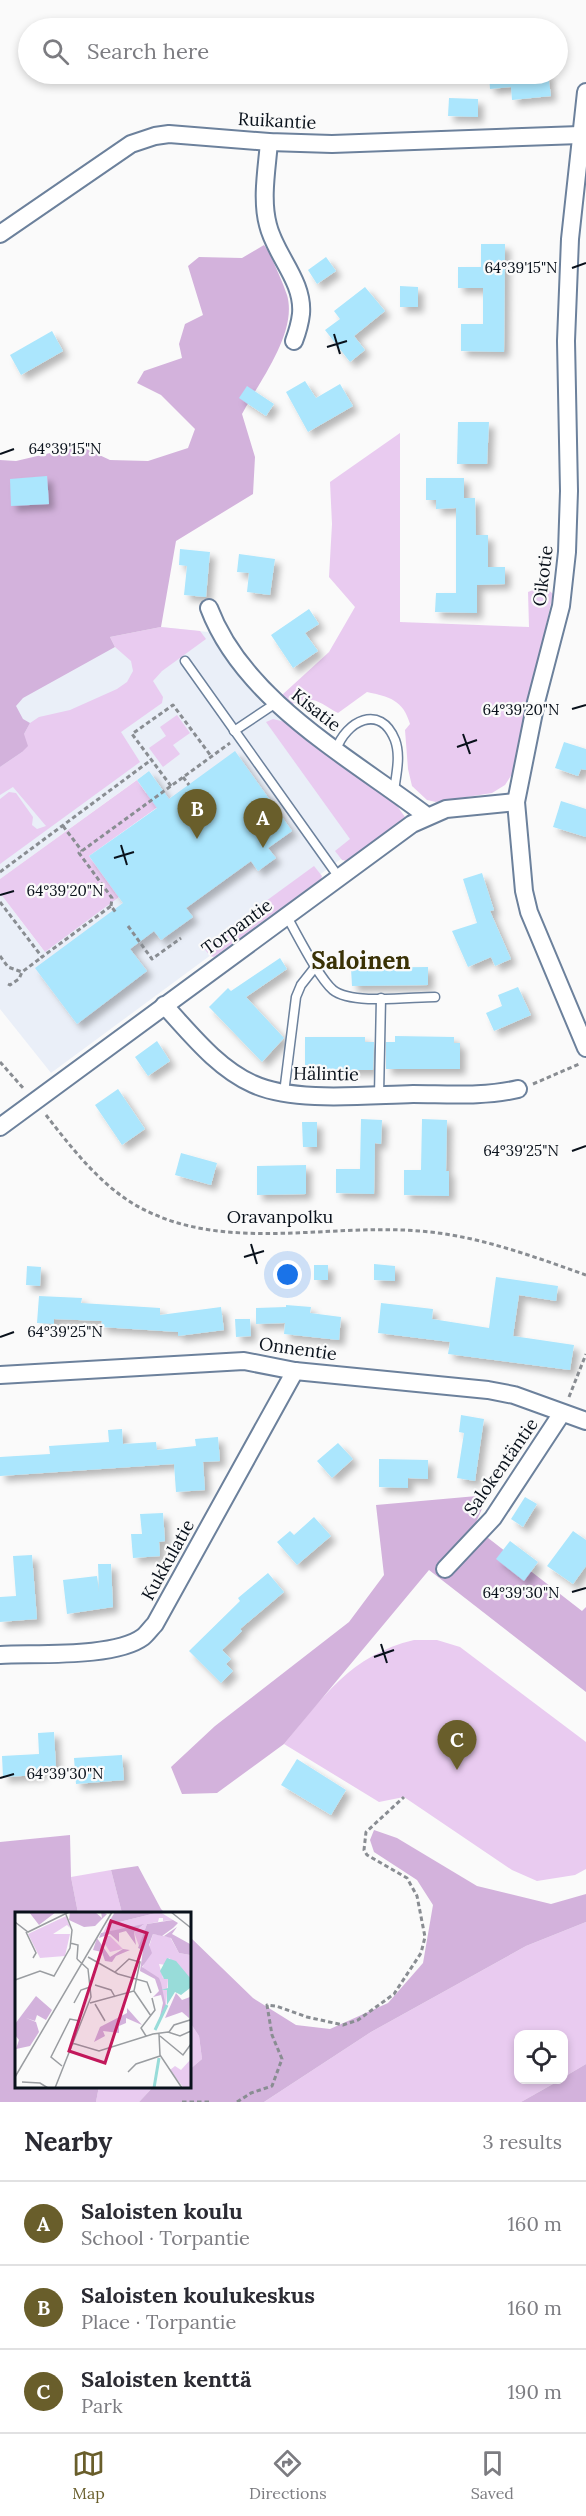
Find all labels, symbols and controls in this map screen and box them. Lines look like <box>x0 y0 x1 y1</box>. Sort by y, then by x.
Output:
search box <box>18 18 568 84</box>
icon: search <box>39 35 72 68</box>
text: Search here <box>87 37 209 65</box>
street label: Ruikantie <box>237 107 317 134</box>
text: 64°39'15"N <box>484 258 558 277</box>
text: 64°39'15"N <box>28 439 102 458</box>
street label: Oikotie <box>527 544 558 608</box>
street label: Kisatie <box>287 683 346 736</box>
text: 64°39'20"N <box>483 700 559 719</box>
pin: B <box>178 790 216 839</box>
pin: A <box>244 798 282 848</box>
text: 64°39'20"N <box>27 881 103 900</box>
street label: Torpantie <box>197 893 277 960</box>
district label: Saloinen <box>311 945 411 976</box>
street label: Hälintie <box>293 1061 359 1086</box>
text: 64°39'25"N <box>483 1141 559 1160</box>
street label: Oravanpolku <box>227 1205 334 1228</box>
your location <box>273 1260 302 1289</box>
text: 64°39'25"N <box>27 1322 103 1341</box>
street label: Onnentie <box>258 1332 339 1365</box>
street label: Salokentäntie <box>459 1413 543 1520</box>
street label: Kukkulatie <box>136 1515 199 1604</box>
text: 64°39'30"N <box>482 1583 560 1602</box>
pin: C <box>438 1720 476 1770</box>
text: 64°39'30"N <box>26 1764 104 1783</box>
inset map <box>15 1912 190 2087</box>
map controls <box>514 2030 568 2084</box>
button: locate <box>514 2030 568 2084</box>
text: Nearby <box>24 2125 112 2158</box>
text: 3 results <box>483 2129 562 2154</box>
text: Saloisten koulu <box>81 2197 243 2225</box>
text: A <box>37 2211 50 2236</box>
text: 160 m <box>508 2211 562 2236</box>
text: School · Torpantie <box>81 2225 250 2250</box>
text: Saloisten koulukeskus <box>81 2281 315 2309</box>
text: B <box>37 2295 50 2320</box>
text: 160 m <box>508 2295 562 2320</box>
text: Place · Torpantie <box>81 2309 236 2334</box>
text: Saloisten kenttä <box>81 2365 252 2393</box>
text: C <box>37 2379 50 2404</box>
text: 190 m <box>508 2379 562 2404</box>
text: Park <box>81 2393 123 2418</box>
tab: Map <box>72 2447 105 2503</box>
tab: Directions <box>249 2447 327 2503</box>
tab: Saved <box>471 2447 514 2503</box>

